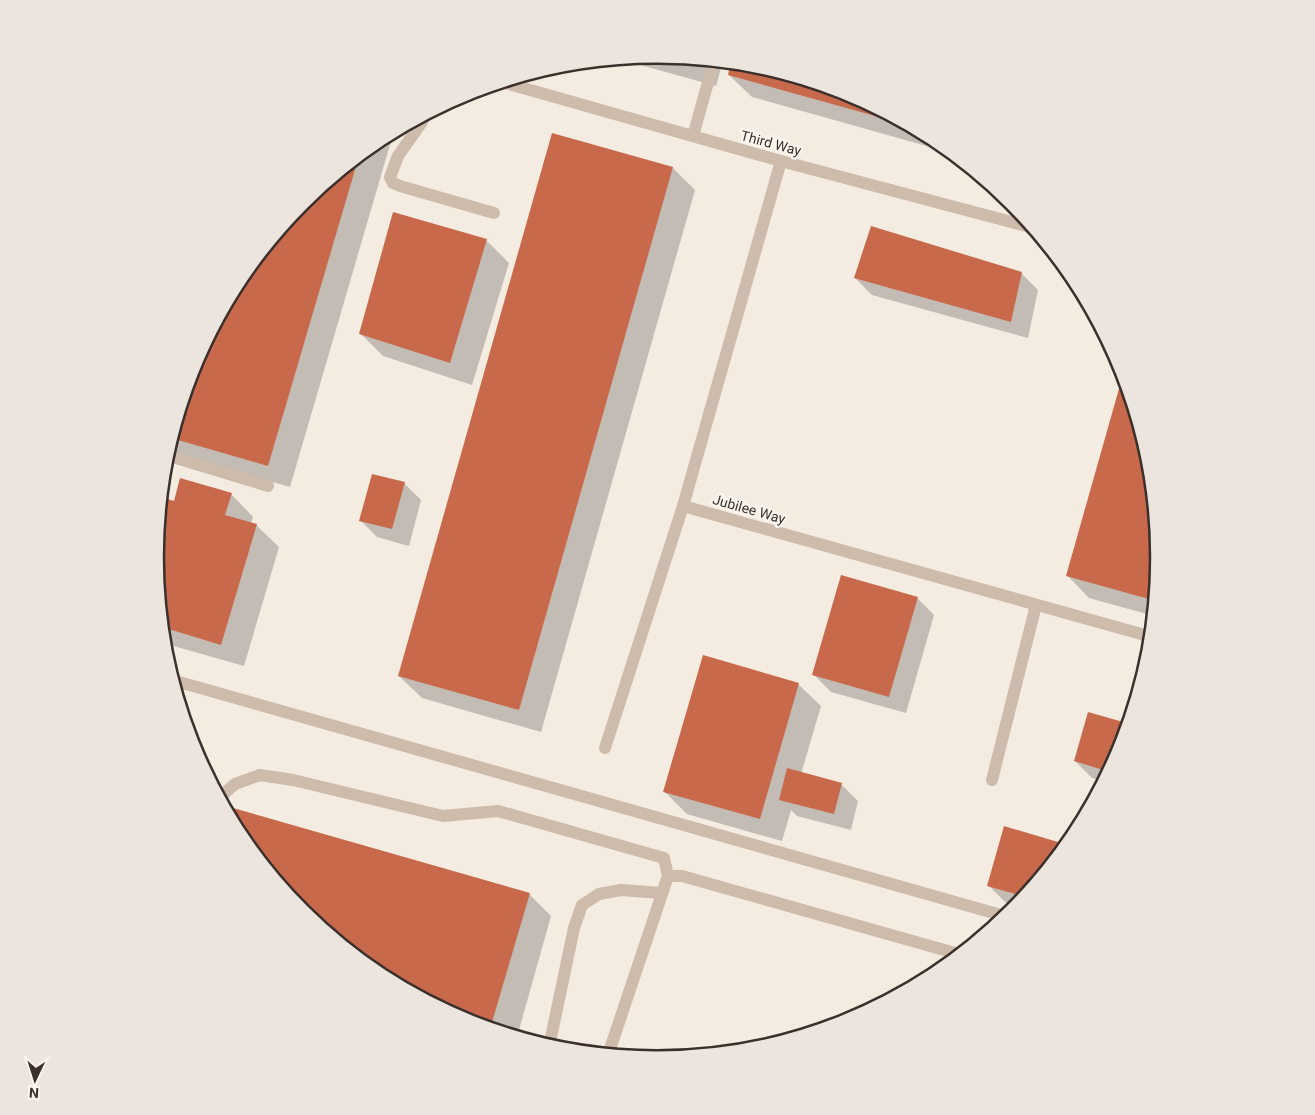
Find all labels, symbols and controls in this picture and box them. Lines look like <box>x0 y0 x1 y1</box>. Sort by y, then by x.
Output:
street label: Third Way <box>739 127 803 159</box>
street label: Jubilee Way <box>711 491 788 527</box>
north arrow <box>10 1055 60 1105</box>
text: N <box>29 1085 40 1101</box>

